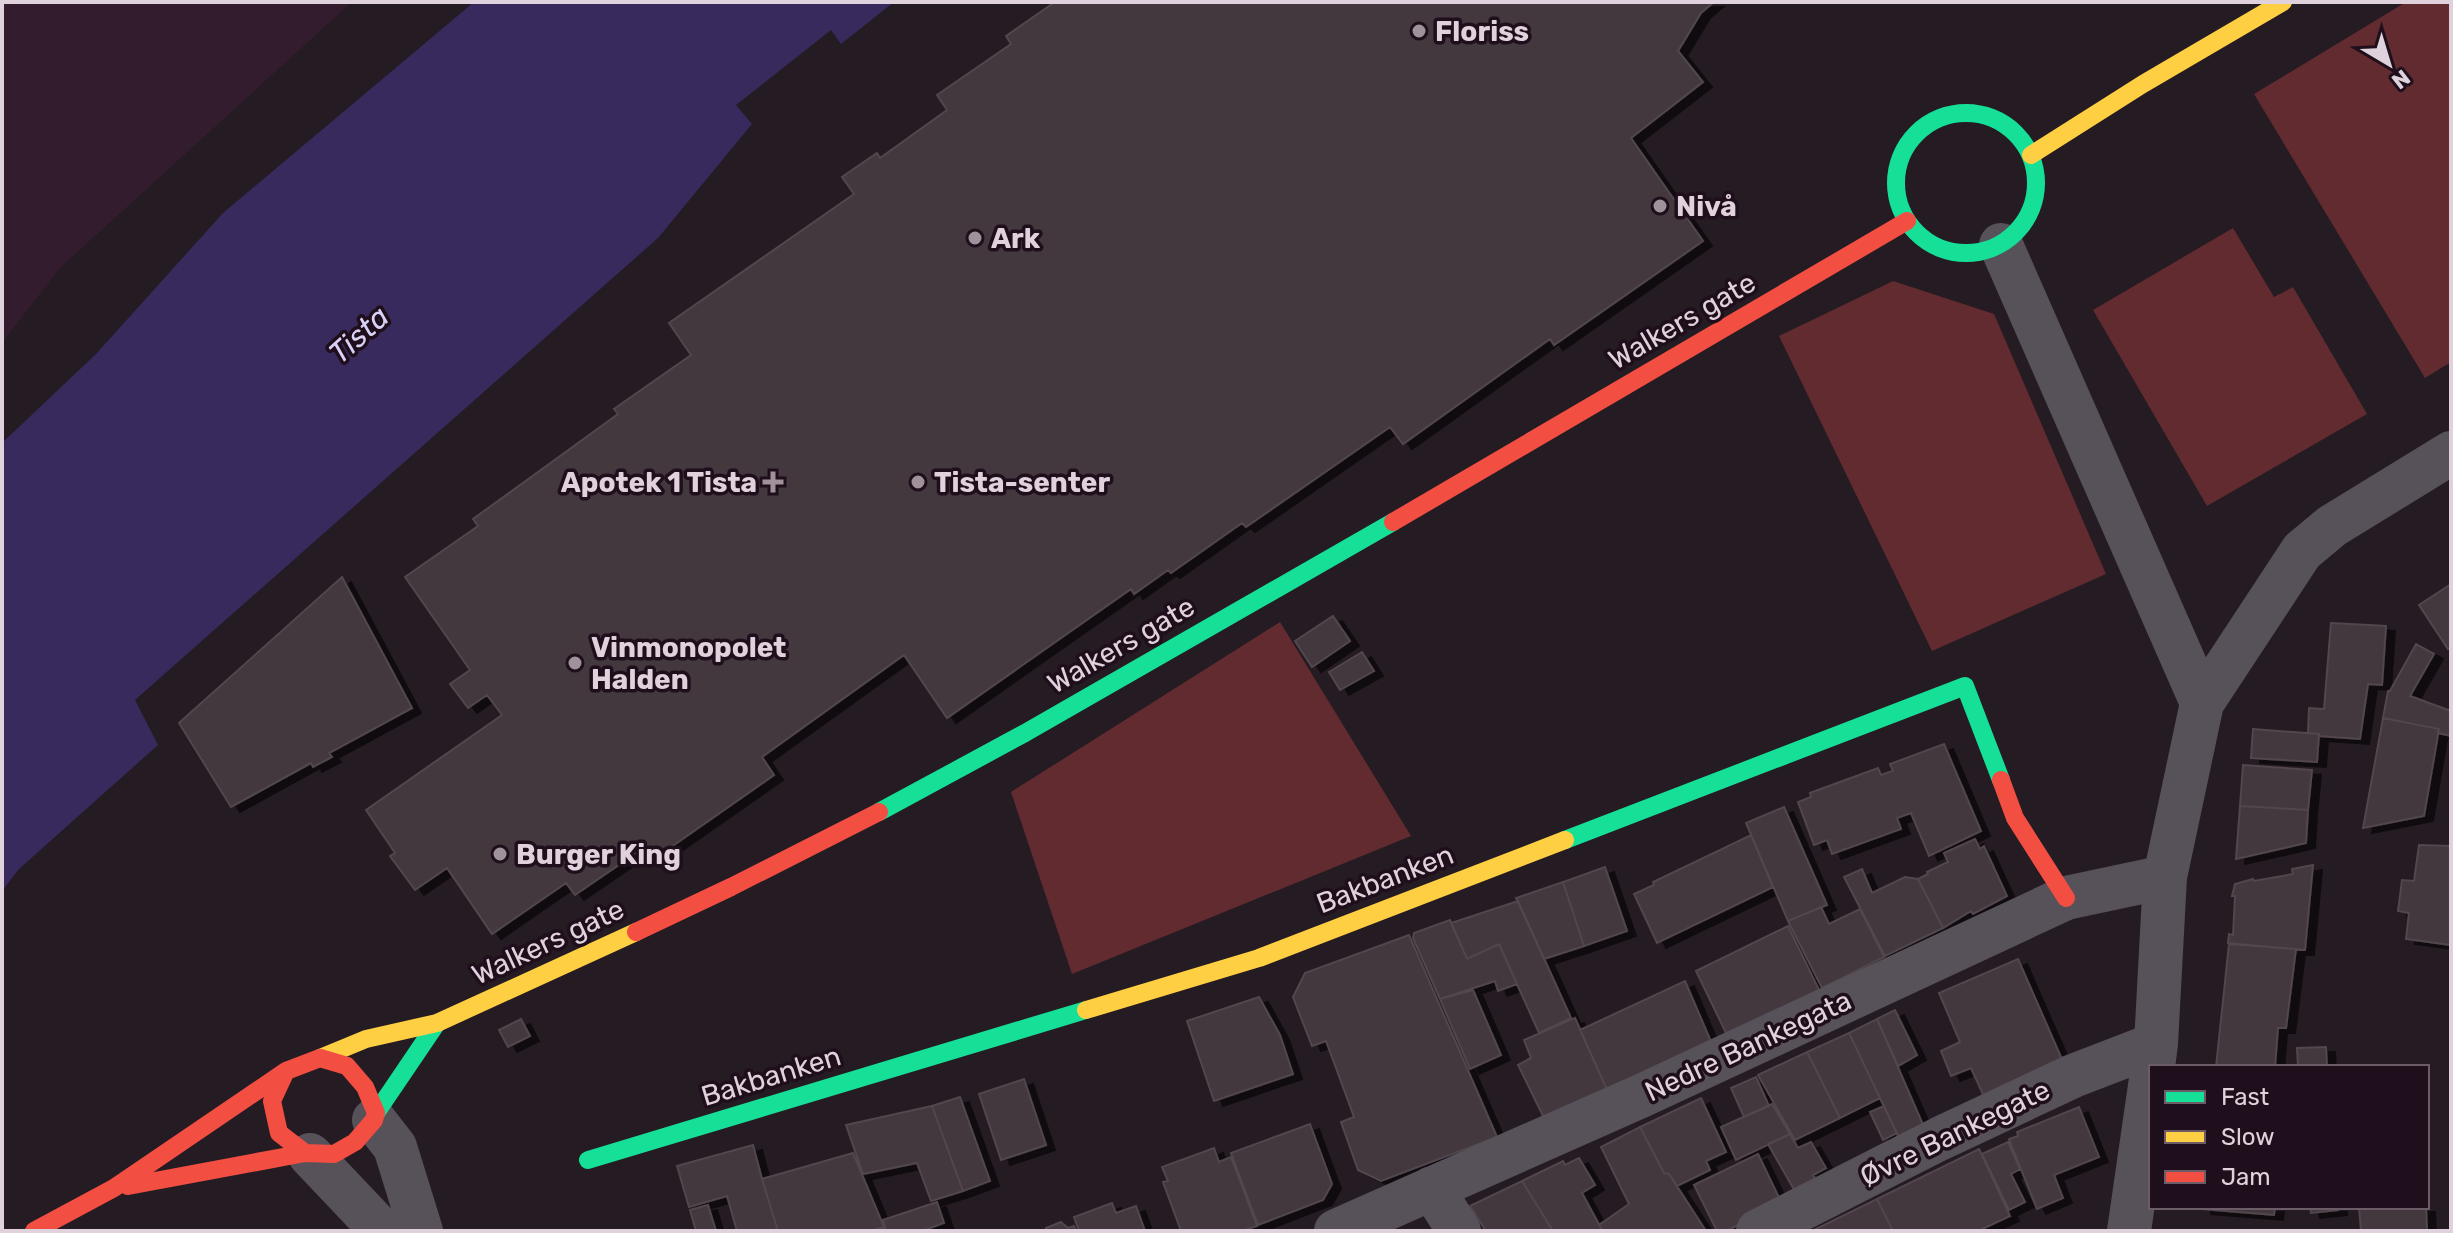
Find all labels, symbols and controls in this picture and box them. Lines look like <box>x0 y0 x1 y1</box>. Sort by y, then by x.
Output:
place label: Floriss <box>1435 15 1529 48</box>
marker: Floriss <box>1410 22 1428 40</box>
north arrow <box>2349 24 2429 104</box>
text: N <box>2386 64 2416 95</box>
place label: Nivå <box>1676 190 1737 223</box>
marker: Nivå <box>1651 197 1669 215</box>
place label: Ark <box>991 222 1041 255</box>
marker: Ark <box>966 229 984 247</box>
street label: Walkers gate <box>1603 266 1761 376</box>
water label: Tista <box>322 299 396 371</box>
place label: Apotek 1 Tista <box>561 466 757 499</box>
place label: Tista-senter <box>934 466 1110 499</box>
marker: Apotek 1 Tista <box>764 473 782 491</box>
marker: Tista-senter <box>909 473 927 491</box>
street label: Walkers gate <box>1042 590 1200 700</box>
place label: Vinmonopolet Halden <box>591 631 786 696</box>
marker: Vinmonopolet Halden <box>566 654 584 672</box>
place label: Burger King <box>516 838 681 871</box>
street label: Bakbanken <box>1312 838 1458 920</box>
marker: Burger King <box>491 845 509 863</box>
street label: Walkers gate <box>467 892 629 992</box>
street label: Nedre Bankegata <box>1640 984 1856 1108</box>
street label: Bakbanken <box>697 1039 845 1113</box>
legend <box>2149 1065 2429 1209</box>
street label: Øvre Bankegate <box>1855 1073 2055 1193</box>
text: Fast <box>2221 1083 2269 1111</box>
text: Slow <box>2221 1123 2274 1151</box>
text: Jam <box>2221 1163 2271 1191</box>

